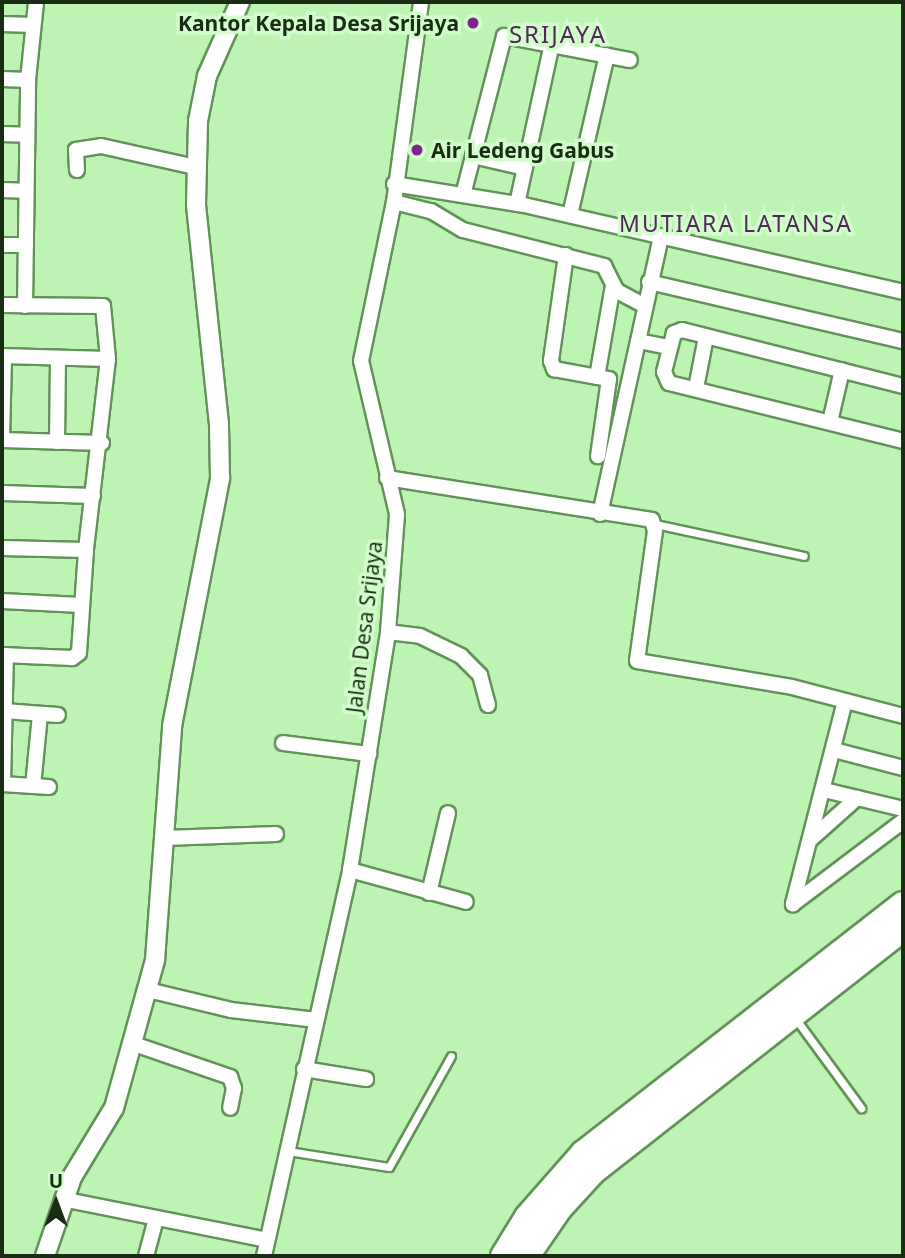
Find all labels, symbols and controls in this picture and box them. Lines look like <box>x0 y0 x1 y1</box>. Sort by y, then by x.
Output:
place label: Kantor Kepala Desa Srijaya <box>178 10 459 36</box>
marker: Kantor Kepala Desa Srijaya <box>465 15 481 31</box>
district label: SRIJAYA <box>510 20 606 48</box>
place label: Air Ledeng Gabus <box>431 137 614 163</box>
marker: Air Ledeng Gabus <box>409 142 425 158</box>
district label: MUTIARA LATANSA <box>621 209 851 237</box>
street label: Jalan Desa Srijaya <box>341 540 387 714</box>
north arrow <box>21 1167 91 1237</box>
text: U <box>49 1168 63 1194</box>

